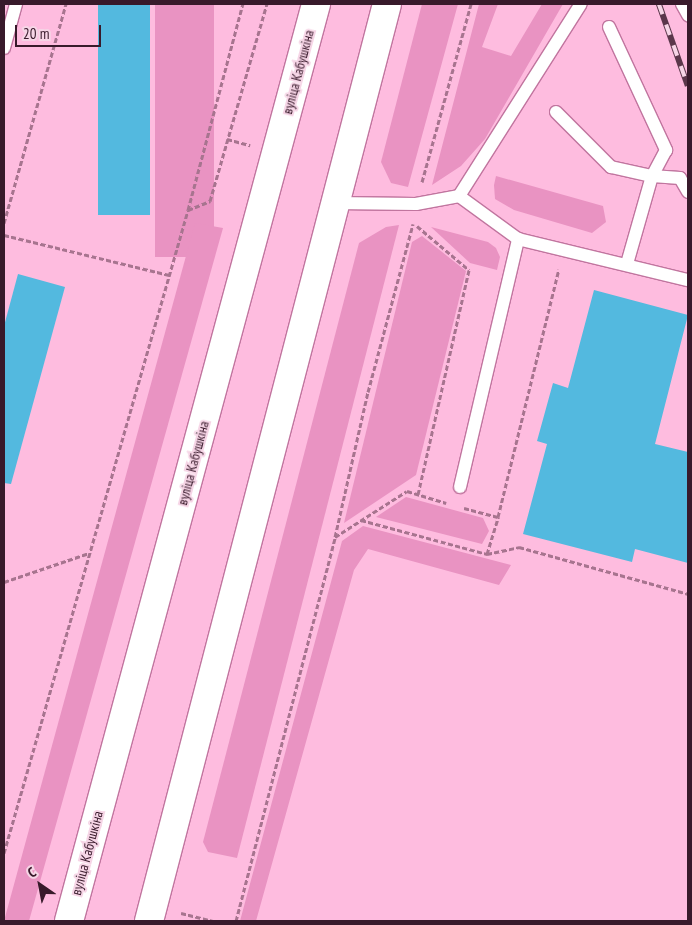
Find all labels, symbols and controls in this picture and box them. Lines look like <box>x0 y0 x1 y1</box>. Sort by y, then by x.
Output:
scale bar <box>18 15 104 47</box>
text: 20 m <box>23 24 49 43</box>
street label: вуліца Кабушкіна <box>279 28 317 116</box>
street label: вуліца Кабушкіна <box>174 419 212 507</box>
street label: вуліца Кабушкіна <box>68 809 106 897</box>
north arrow <box>15 860 65 910</box>
text: С <box>24 863 39 882</box>

